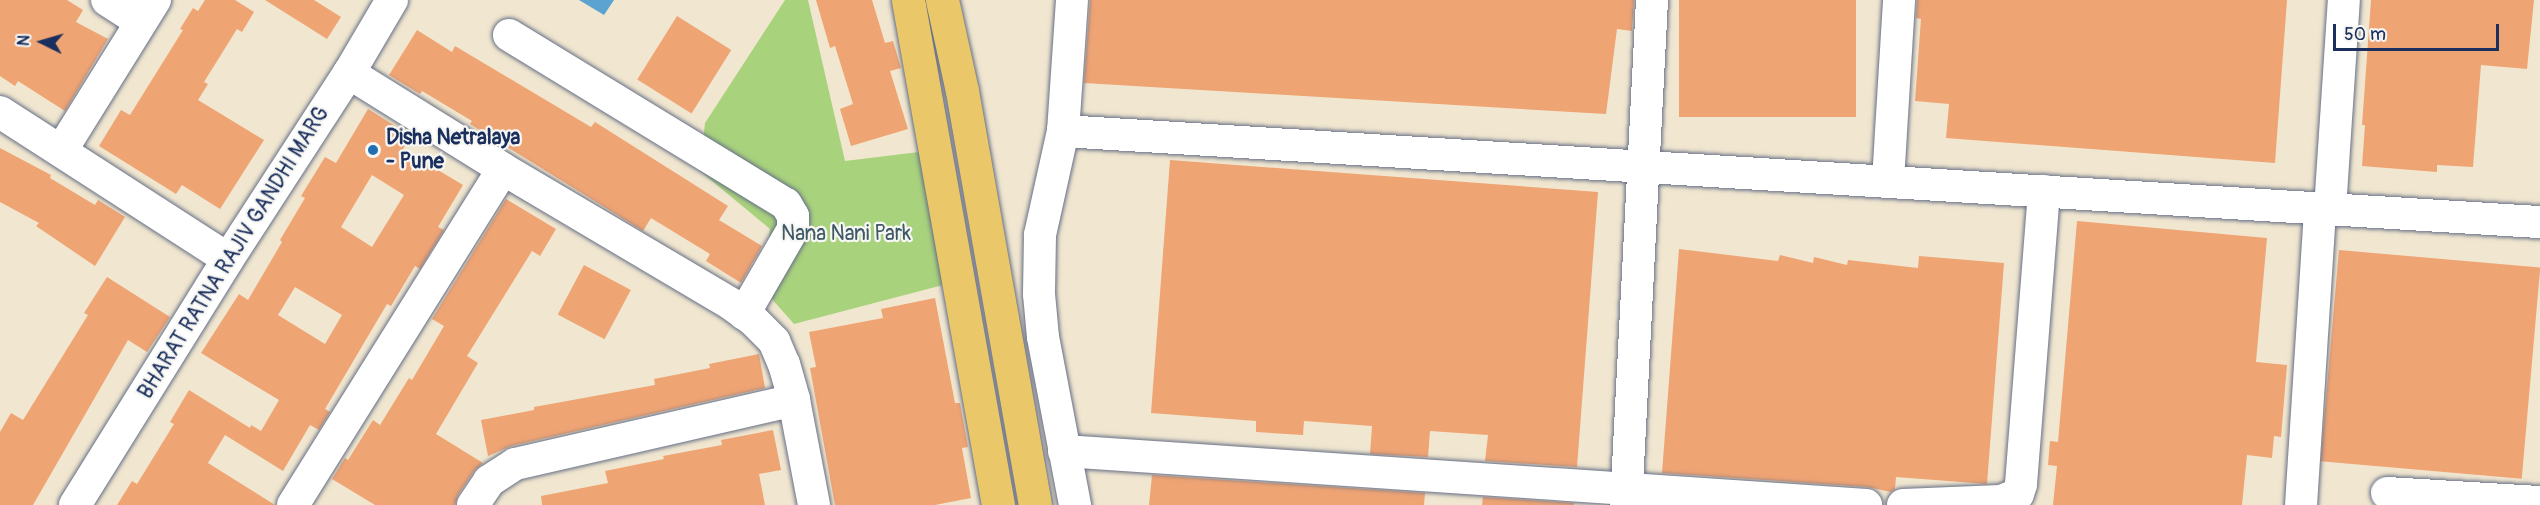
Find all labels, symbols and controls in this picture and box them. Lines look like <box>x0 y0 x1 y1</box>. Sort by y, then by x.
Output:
north arrow <box>12 12 72 72</box>
scale bar <box>2336 12 2502 50</box>
text: 50 m <box>2344 23 2386 46</box>
text: N <box>14 34 35 47</box>
street label: BHARAT RATNA RAJIV GANDHI MARG <box>133 102 335 404</box>
place label: Disha Netralaya - Pune <box>386 125 520 175</box>
marker: Disha Netralaya - Pune <box>364 141 382 159</box>
park label: Nana Nani Park <box>781 221 911 247</box>

